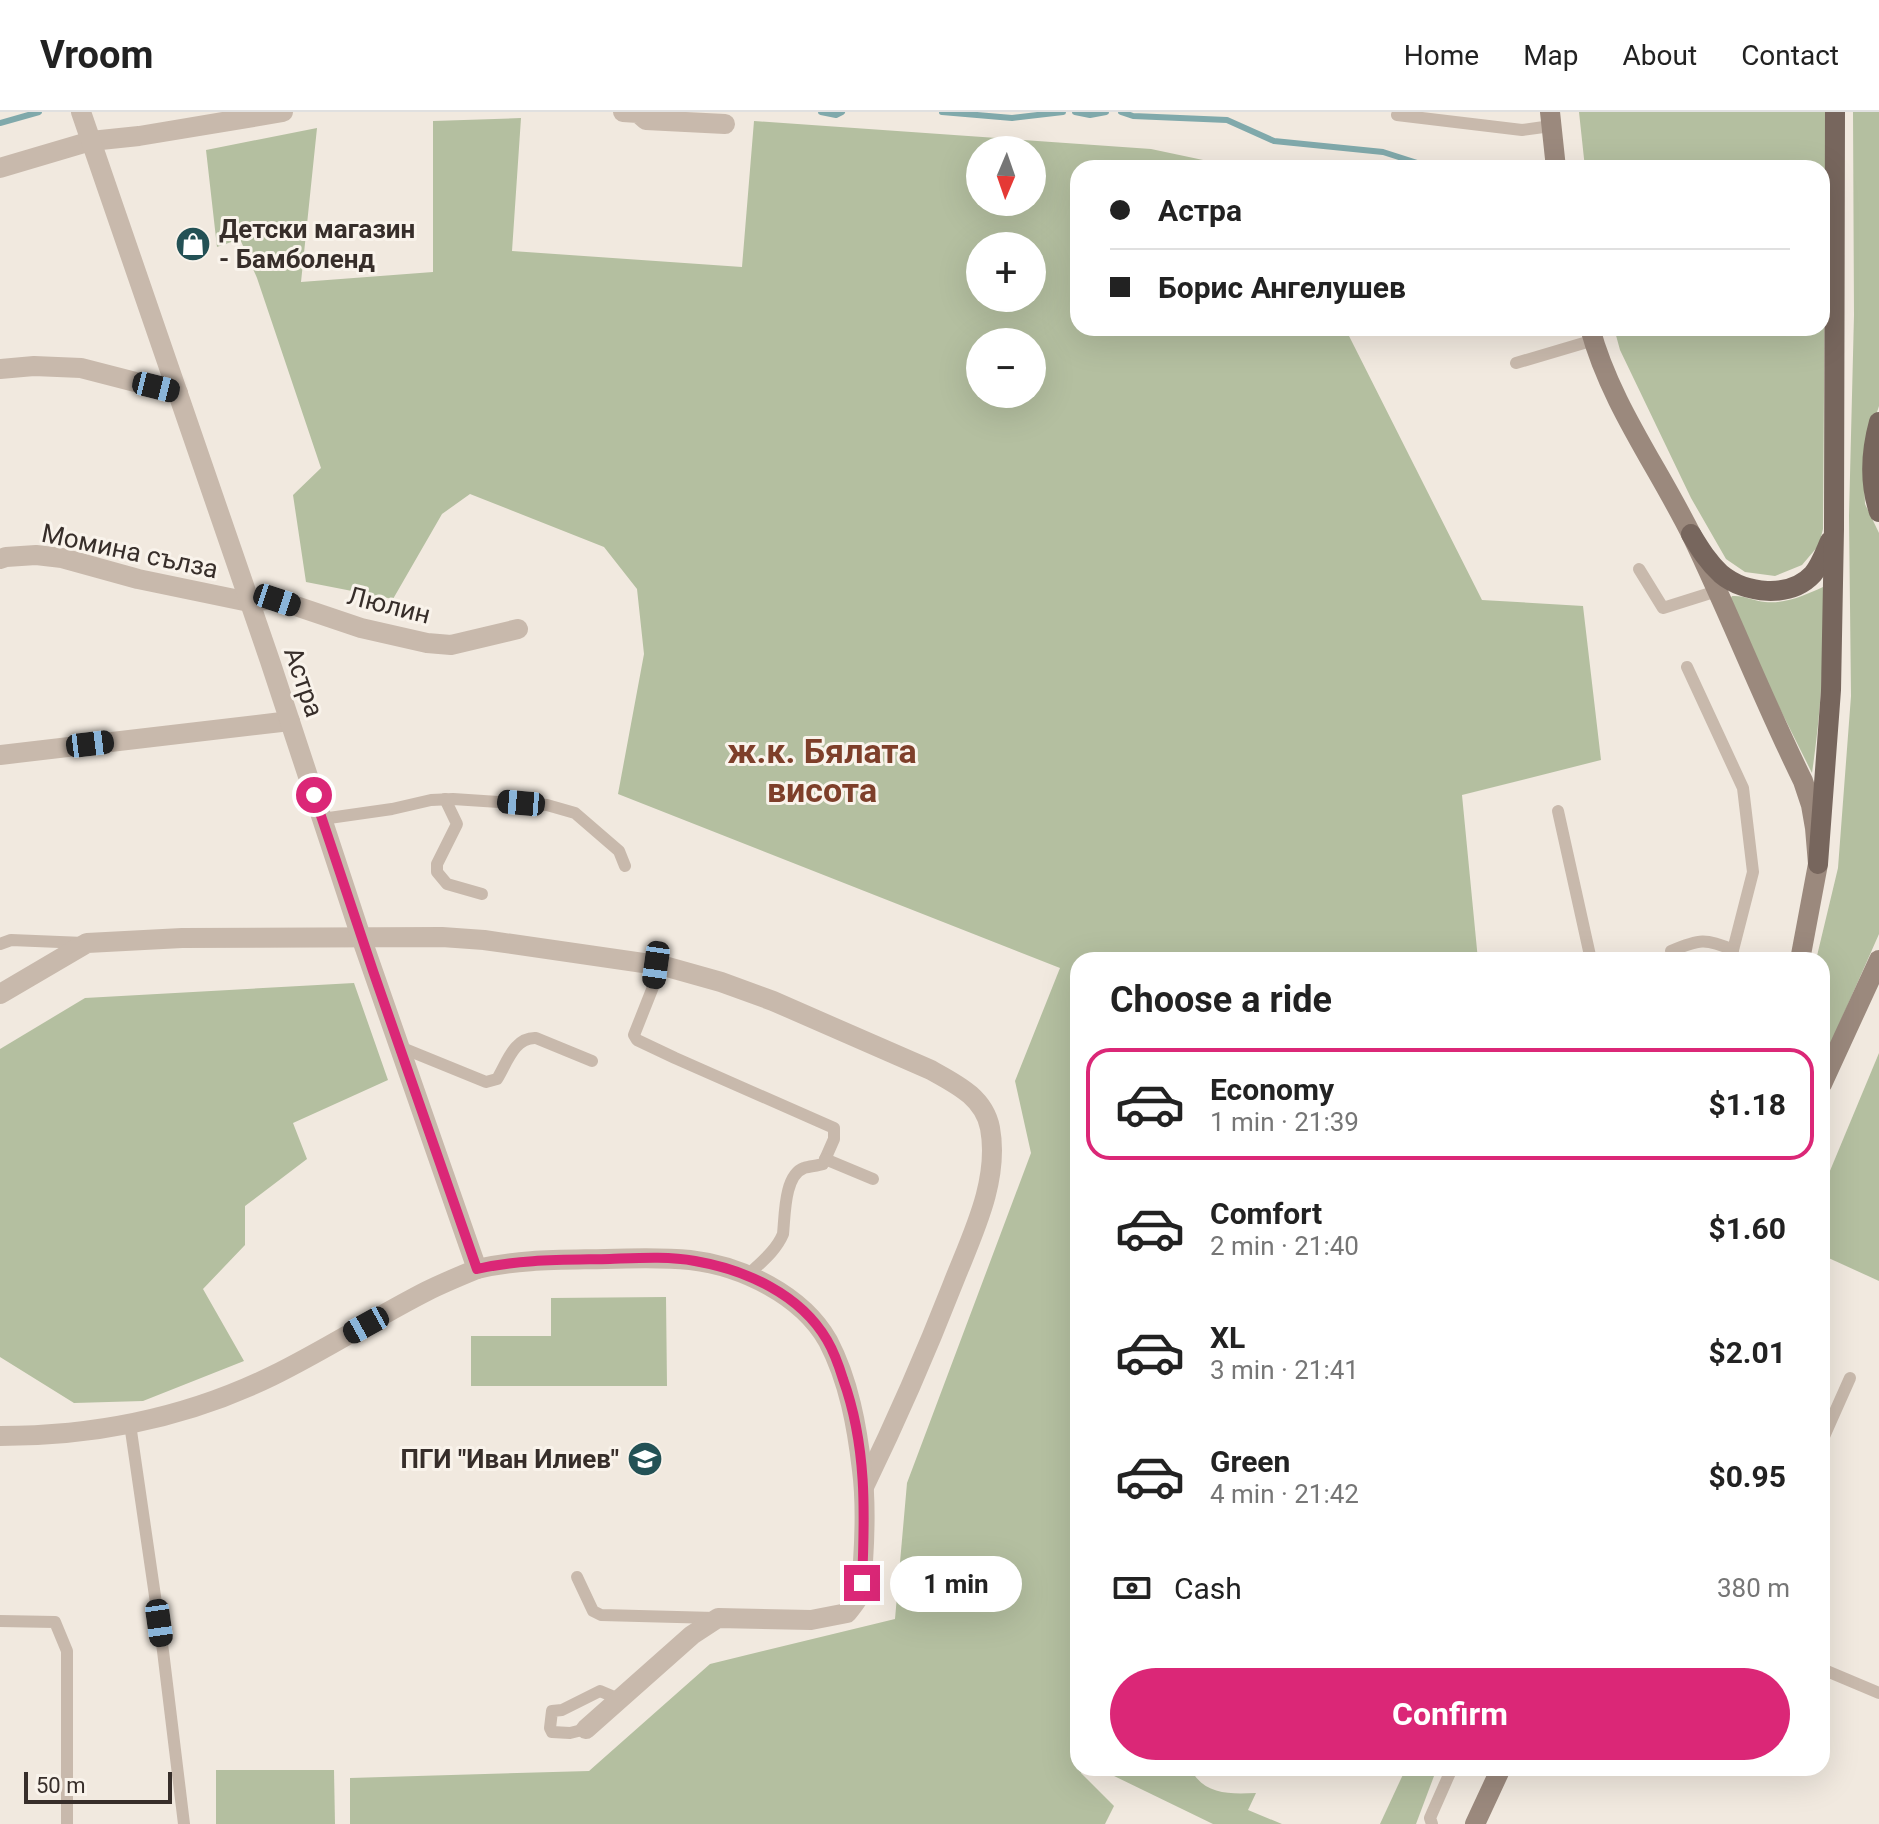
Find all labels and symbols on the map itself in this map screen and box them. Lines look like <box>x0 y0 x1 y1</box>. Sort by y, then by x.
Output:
north arrow <box>966 136 1046 216</box>
place label: Детски магазин - Бамболенд <box>219 214 415 274</box>
shop icon: Детски магазин - Бамболенд <box>174 225 212 263</box>
car <box>130 370 182 404</box>
street label: Момина сълза <box>39 518 221 584</box>
street label: Люлин <box>344 580 434 630</box>
car <box>250 581 304 619</box>
street label: Астра <box>278 643 330 721</box>
car <box>65 729 115 759</box>
district label: ж.к. Бялата висота <box>727 731 917 810</box>
route start <box>296 777 332 813</box>
car <box>496 789 546 817</box>
car <box>641 940 671 990</box>
car <box>339 1303 393 1347</box>
school or university icon: ПГИ "Иван Илиев" <box>626 1440 664 1478</box>
place label: ПГИ "Иван Илиев" <box>401 1444 619 1474</box>
callout: 1 min <box>890 1555 1022 1611</box>
route end <box>844 1565 880 1601</box>
car <box>144 1598 174 1648</box>
scale bar <box>24 1768 172 1804</box>

